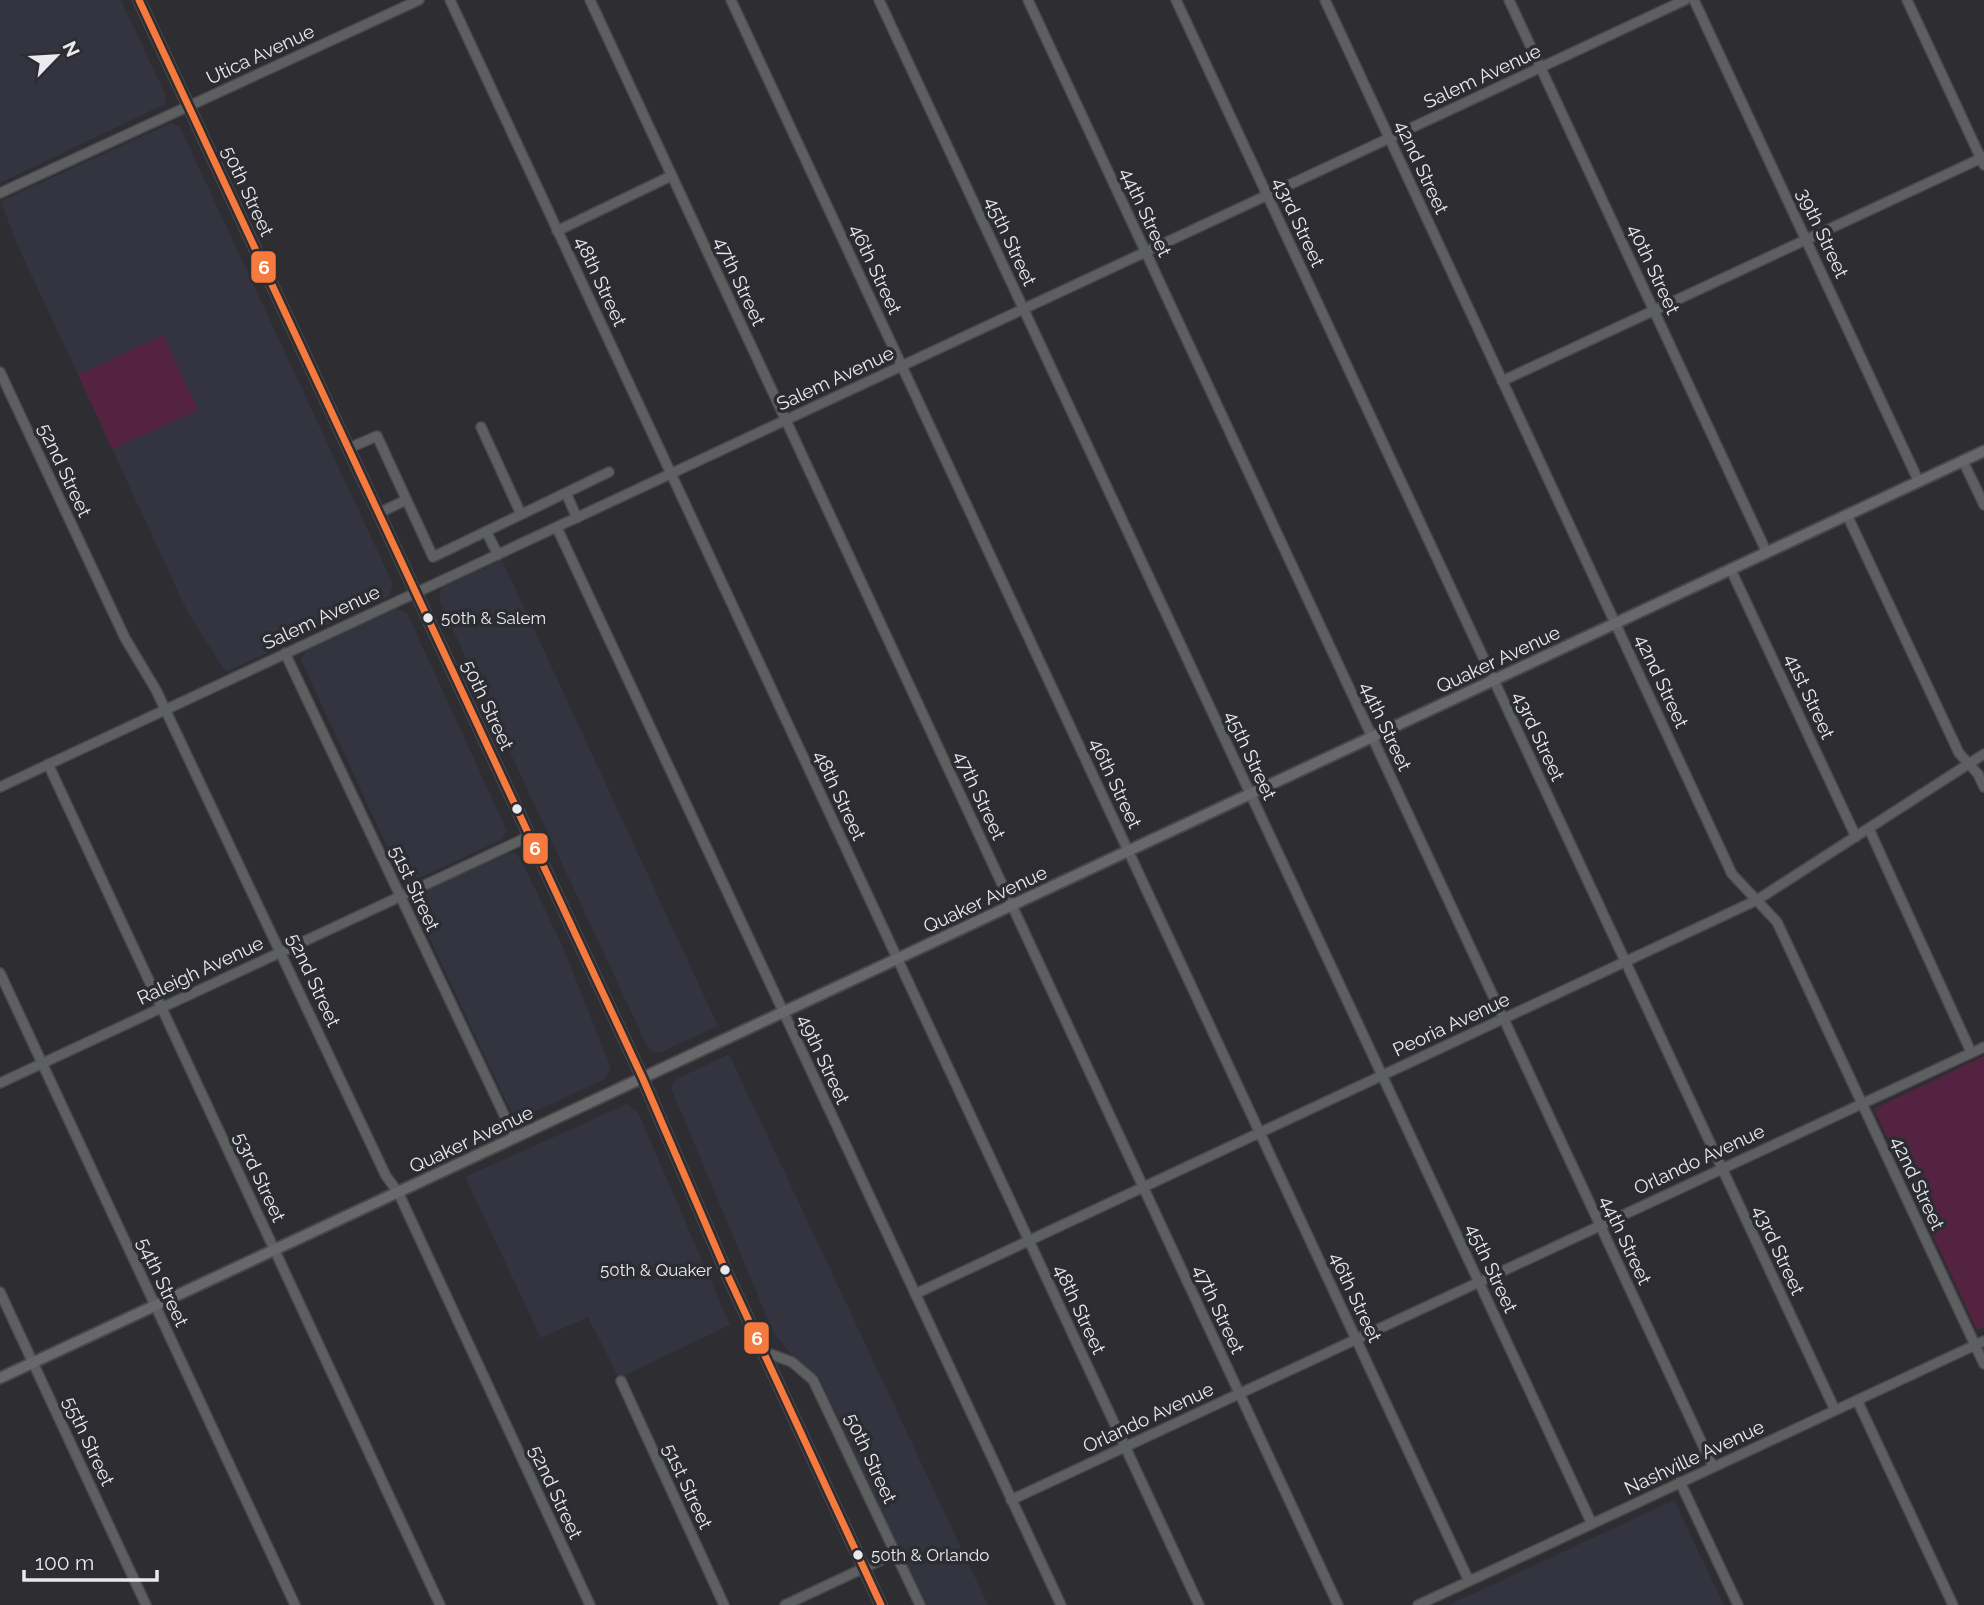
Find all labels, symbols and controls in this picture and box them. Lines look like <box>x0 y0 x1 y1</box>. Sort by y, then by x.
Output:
street label: Utica Avenue <box>203 19 317 89</box>
north arrow <box>21 21 91 91</box>
text: N <box>58 38 84 60</box>
street label: Salem Avenue <box>1420 39 1544 113</box>
street label: 42nd Street <box>1391 117 1454 218</box>
street label: 50th Street <box>218 142 279 240</box>
street label: 44th Street <box>1116 164 1176 261</box>
street label: 43rd Street <box>1269 174 1330 271</box>
street label: 39th Street <box>1793 185 1854 282</box>
street label: 45th Street <box>981 193 1041 290</box>
street label: 46th Street <box>846 220 907 318</box>
street label: 40th Street <box>1624 220 1685 318</box>
street label: 48th Street <box>571 233 632 330</box>
street label: 47th Street <box>710 233 770 329</box>
line badge: 6 <box>250 250 277 284</box>
text: 6 <box>258 256 270 278</box>
street label: Salem Avenue <box>773 341 897 415</box>
street label: 52nd Street <box>34 420 97 521</box>
street label: Salem Avenue <box>259 580 383 654</box>
place label: 50th & Salem <box>441 608 546 628</box>
marker: 50th & Salem <box>421 611 435 625</box>
street label: Quaker Avenue <box>1433 621 1563 697</box>
street label: 42nd Street <box>1631 631 1694 732</box>
street label: 41st Street <box>1781 650 1840 743</box>
street label: 50th Street <box>458 656 519 754</box>
street label: 44th Street <box>1356 678 1416 775</box>
street label: 43rd Street <box>1509 688 1570 785</box>
street label: 45th Street <box>1221 707 1281 804</box>
street label: 46th Street <box>1086 734 1147 832</box>
street label: 48th Street <box>810 747 871 844</box>
street label: 47th Street <box>950 747 1010 843</box>
unlabelled marker <box>510 802 524 816</box>
line badge: 6 <box>522 832 549 865</box>
text: 6 <box>529 837 541 859</box>
street label: 51st Street <box>386 842 445 935</box>
street label: Quaker Avenue <box>920 861 1050 937</box>
street label: 52nd Street <box>283 930 346 1031</box>
street label: Raleigh Avenue <box>133 931 267 1009</box>
street label: Peoria Avenue <box>1389 987 1513 1061</box>
street label: 49th Street <box>794 1011 855 1108</box>
street label: Quaker Avenue <box>406 1101 536 1177</box>
street label: Orlando Avenue <box>1630 1119 1768 1199</box>
street label: 53rd Street <box>230 1129 291 1226</box>
street label: 42nd Street <box>1887 1133 1950 1234</box>
street label: 44th Street <box>1596 1192 1656 1289</box>
street label: 43rd Street <box>1749 1202 1810 1299</box>
street label: 45th Street <box>1462 1220 1522 1317</box>
street label: 54th Street <box>133 1234 193 1331</box>
street label: 46th Street <box>1326 1248 1387 1346</box>
place label: 50th & Quaker <box>600 1260 712 1280</box>
street label: 48th Street <box>1050 1261 1111 1358</box>
street label: 47th Street <box>1189 1261 1249 1357</box>
marker: 50th & Quaker <box>718 1263 732 1277</box>
line badge: 6 <box>743 1321 770 1355</box>
text: 6 <box>751 1327 763 1349</box>
street label: Orlando Avenue <box>1079 1377 1217 1457</box>
street label: 55th Street <box>59 1393 119 1490</box>
street label: 50th Street <box>841 1409 902 1507</box>
street label: Nashville Avenue <box>1621 1415 1767 1499</box>
street label: 51st Street <box>659 1440 718 1533</box>
street label: 52nd Street <box>525 1442 588 1543</box>
scale bar <box>24 1538 158 1582</box>
place label: 50th & Orlando <box>871 1545 989 1565</box>
marker: 50th & Orlando <box>851 1548 865 1562</box>
text: 100 m <box>35 1550 94 1575</box>

